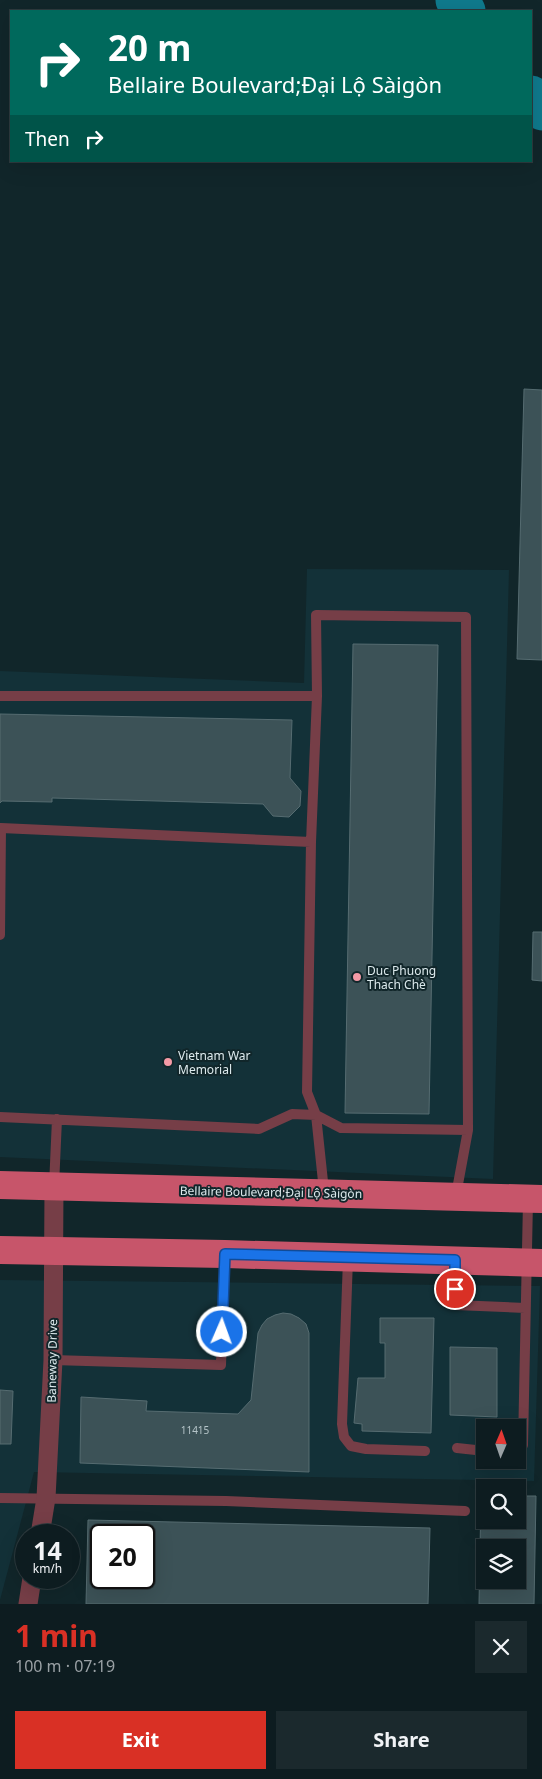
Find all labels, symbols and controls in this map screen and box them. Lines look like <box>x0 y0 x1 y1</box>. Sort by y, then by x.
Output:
text: 20 m <box>108 24 191 71</box>
icon: right <box>25 30 90 95</box>
text: Bellaire Boulevard;Đại Lộ Sàigòn <box>108 69 442 99</box>
icon: right <box>80 125 108 153</box>
text: Then <box>25 126 70 152</box>
place label: Duc Phuong Thach Chè <box>367 962 436 993</box>
marker: Duc Phuong Thach Chè <box>351 971 363 983</box>
place label: Vietnam War Memorial <box>178 1047 251 1078</box>
marker: Vietnam War Memorial <box>162 1056 174 1068</box>
street label: Bellaire Boulevard;Đại Lộ Sàigòn <box>180 1182 362 1202</box>
pin <box>434 1268 476 1310</box>
icon: arrive <box>441 1275 469 1303</box>
position arrow <box>195 1305 247 1357</box>
street label: Baneway Drive <box>43 1319 61 1403</box>
north arrow <box>476 1419 526 1469</box>
map controls <box>476 1419 526 1589</box>
house number: 11415 <box>181 1423 210 1437</box>
button: search <box>476 1479 526 1529</box>
speed limit sign: 20 <box>90 1524 155 1589</box>
text: 14 <box>33 1533 62 1567</box>
button: layers <box>476 1539 526 1589</box>
text: km/h <box>33 1560 62 1577</box>
text: 1 min <box>15 1615 98 1656</box>
button: close <box>475 1621 527 1673</box>
text: 100 m · 07:19 <box>15 1655 115 1677</box>
button: Exit <box>15 1711 266 1769</box>
button: Share <box>276 1711 527 1769</box>

